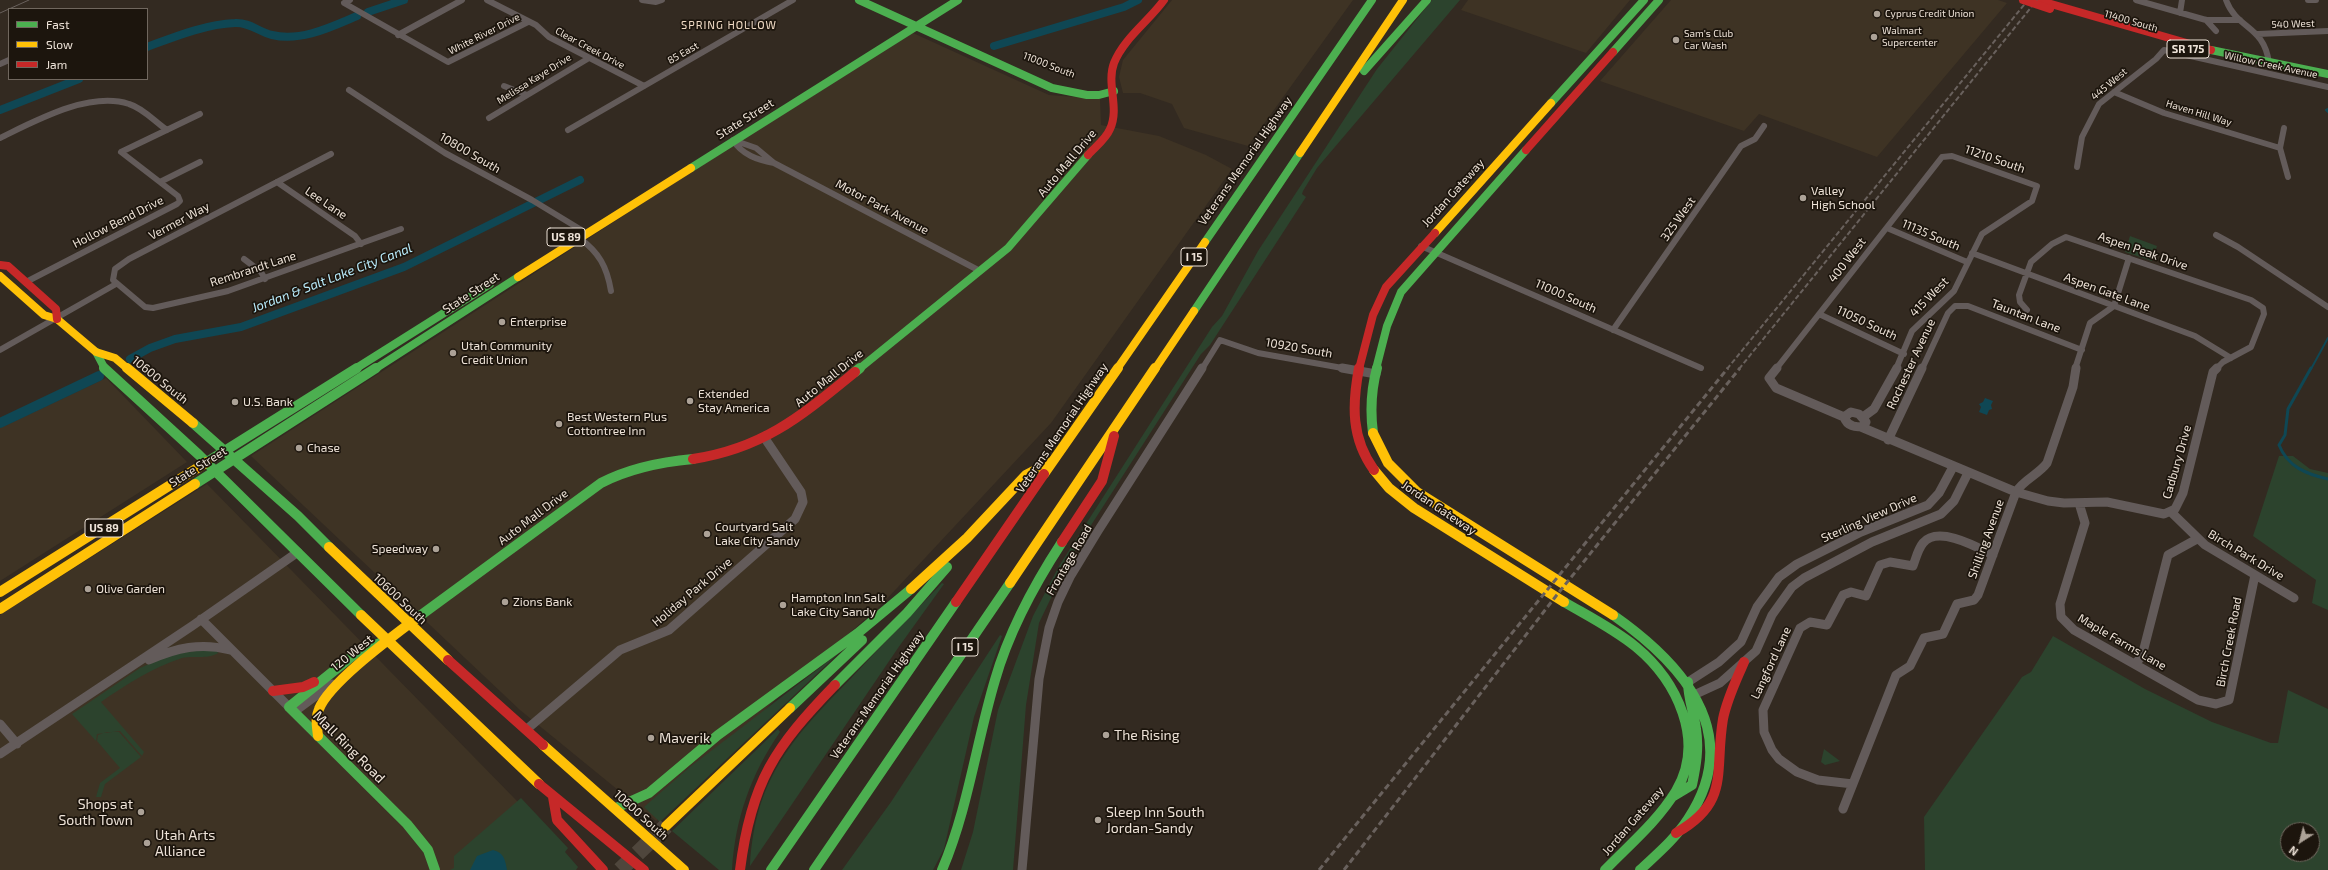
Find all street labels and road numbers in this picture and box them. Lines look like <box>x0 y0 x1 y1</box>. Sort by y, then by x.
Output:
street label: 11400 South <box>2103 8 2159 34</box>
street label: White River Drive <box>446 11 522 57</box>
street label: 540 West <box>2271 17 2315 31</box>
street label: Clear Creek Drive <box>553 25 627 71</box>
street label: 85 East <box>665 39 701 67</box>
road number: SR 175 <box>2167 40 2209 58</box>
street label: Willow Creek Avenue <box>2223 49 2319 81</box>
street label: 11000 South <box>1021 50 1077 80</box>
street label: Melissa Kaye Drive <box>495 51 573 107</box>
street label: 445 West <box>2089 65 2129 103</box>
street label: Veterans Memorial Highway <box>1195 94 1295 228</box>
street label: State Street <box>714 96 776 142</box>
street label: Haven Hill Way <box>2165 97 2233 129</box>
street label: Auto Mall Drive <box>1035 126 1099 200</box>
street label: 10800 South <box>437 130 503 176</box>
street label: 11210 South <box>1963 142 2027 176</box>
street label: Jordan Gateway <box>1419 156 1487 230</box>
street label: Motor Park Avenue <box>833 176 931 238</box>
street label: Lee Lane <box>302 184 350 222</box>
street label: Hollow Bend Drive <box>70 193 166 251</box>
street label: 325 West <box>1658 194 1698 244</box>
street label: Vermer Way <box>146 199 212 243</box>
street label: 11135 South <box>1900 216 1962 254</box>
road number: US 89 <box>547 228 585 246</box>
street label: Aspen Peak Drive <box>2096 229 2190 273</box>
street label: 400 West <box>1825 235 1869 285</box>
street label: Rembrandt Lane <box>208 248 298 290</box>
road number: I 15 <box>1181 248 1207 266</box>
street label: State Street <box>440 269 502 317</box>
street label: Aspen Gate Lane <box>2062 270 2152 314</box>
street label: 415 West <box>1907 274 1951 320</box>
street label: 11000 South <box>1533 276 1599 316</box>
street label: Tauntan Lane <box>1989 296 2063 336</box>
street label: 11050 South <box>1834 303 1900 343</box>
street label: Rochester Avenue <box>1884 316 1938 412</box>
street label: 10920 South <box>1265 335 1333 361</box>
street label: Auto Mall Drive <box>792 346 866 410</box>
street label: 10600 South <box>129 353 191 407</box>
street label: Veterans Memorial Highway <box>1013 360 1111 496</box>
street label: Cadbury Drive <box>2160 423 2194 501</box>
street label: State Street <box>167 444 229 490</box>
street label: Jordan Gateway <box>1399 478 1479 538</box>
street label: Auto Mall Drive <box>495 486 571 548</box>
street label: Sterling View Drive <box>1819 490 1919 546</box>
street label: Shilling Avenue <box>1965 497 2007 581</box>
road number: US 89 <box>85 519 123 537</box>
street label: Frontage Road <box>1043 522 1095 598</box>
street label: Birch Park Drive <box>2205 527 2287 583</box>
street label: Holiday Park Drive <box>649 554 735 630</box>
street label: 10600 South <box>370 571 430 627</box>
street label: Birch Creek Road <box>2213 596 2245 688</box>
street label: Maple Farms Lane <box>2075 611 2169 673</box>
street label: Langford Lane <box>1748 625 1794 701</box>
street label: Veterans Memorial Highway <box>827 628 927 762</box>
street label: 120 West <box>328 632 376 674</box>
road number: I 15 <box>952 638 978 656</box>
street label: Mall Ring Road <box>310 708 388 786</box>
street label: Jordan Gateway <box>1599 784 1667 858</box>
street label: 10600 South <box>611 787 671 843</box>

